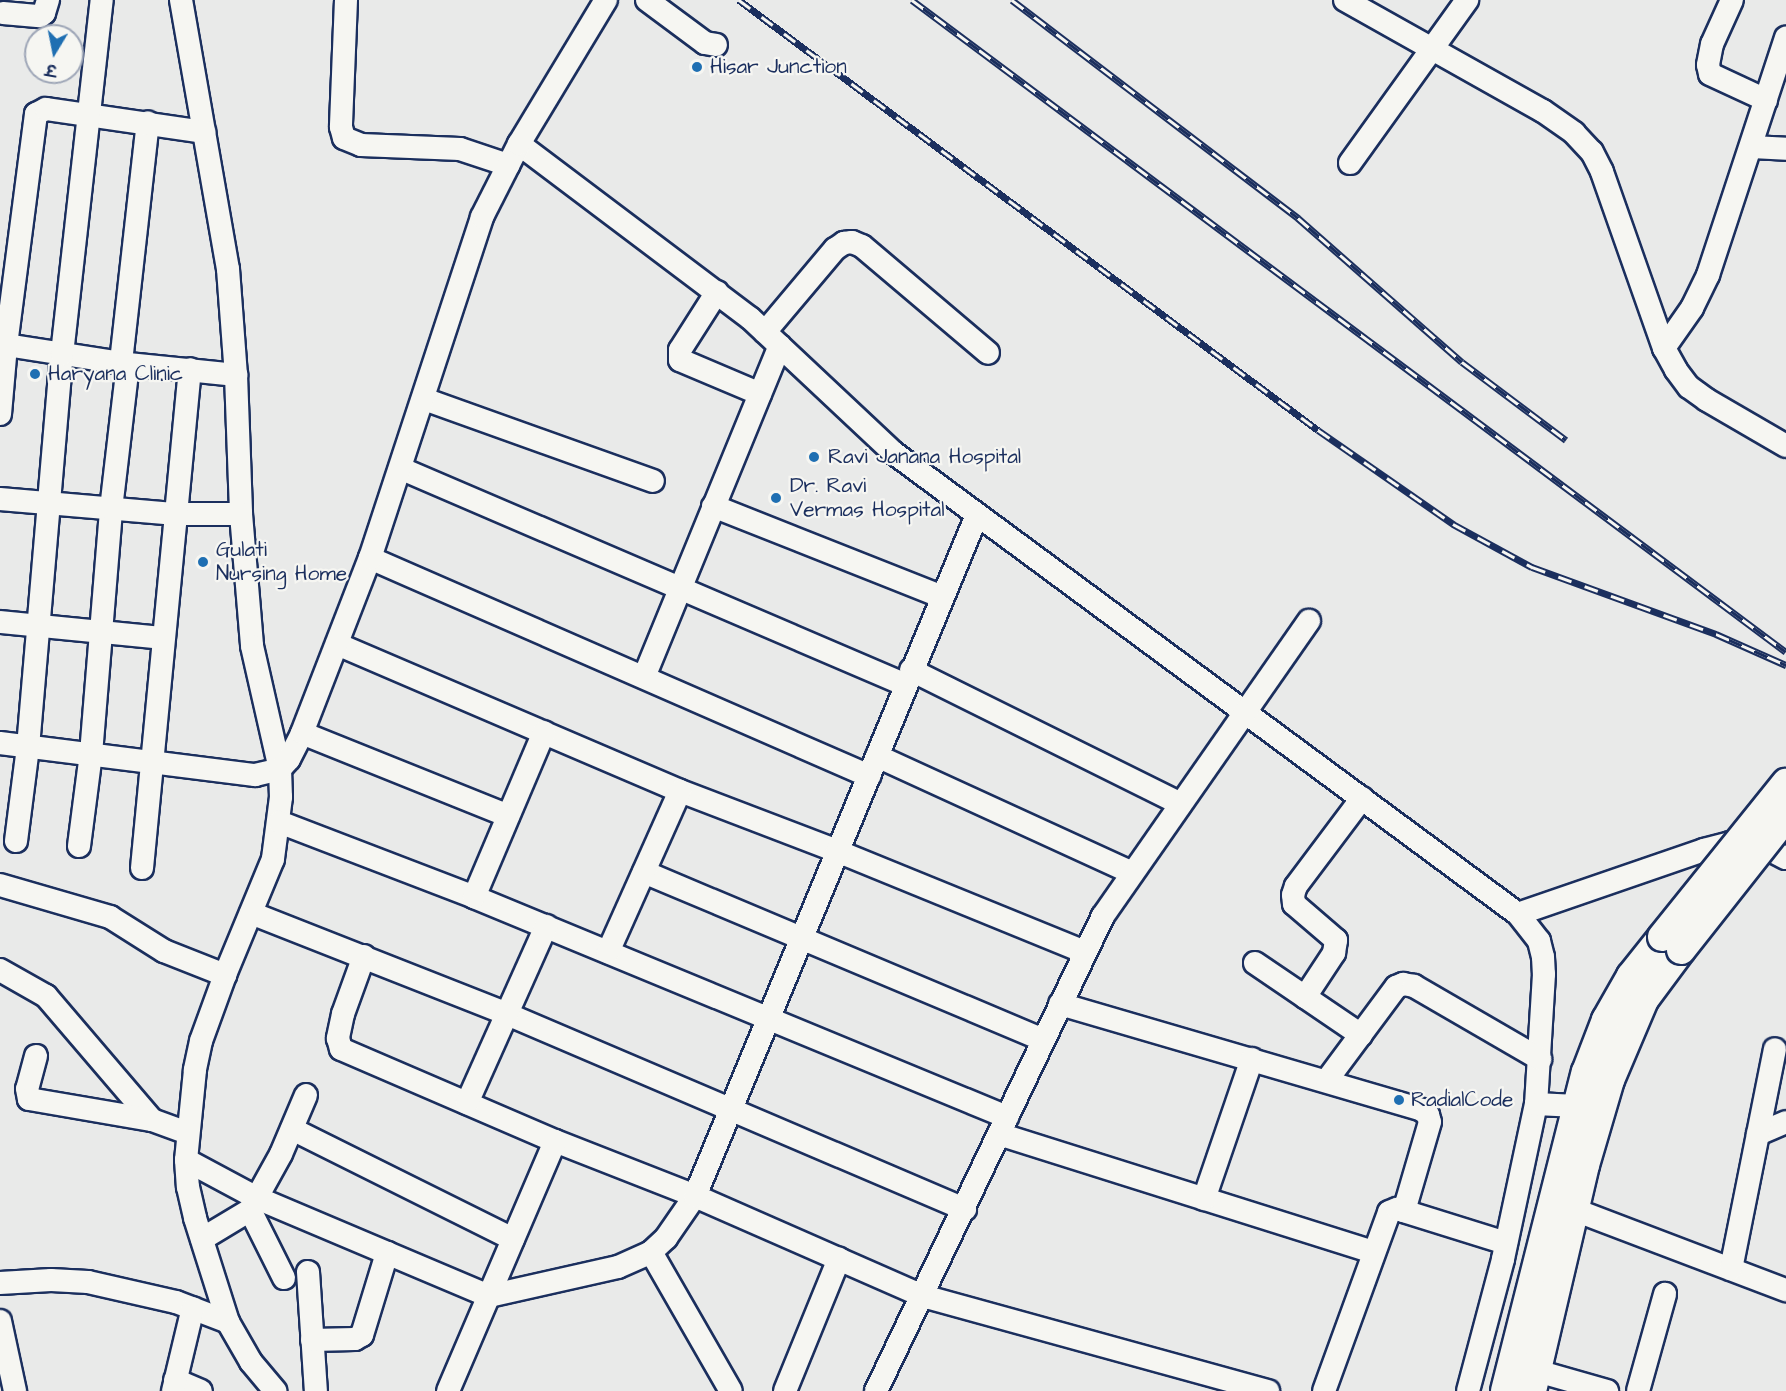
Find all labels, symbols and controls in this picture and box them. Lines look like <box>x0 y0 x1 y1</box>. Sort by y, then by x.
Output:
north arrow <box>24 24 84 84</box>
place label: Hisar Junction <box>710 54 847 80</box>
text: उ <box>44 58 58 82</box>
marker: Hisar Junction <box>688 58 706 76</box>
place label: Haryana Clinic <box>48 361 183 387</box>
marker: Haryana Clinic <box>26 365 44 383</box>
place label: Ravi Janana Hospital <box>828 444 1021 470</box>
marker: Ravi Janana Hospital <box>805 448 823 466</box>
place label: Dr. Ravi Vermas Hospital <box>790 473 945 523</box>
marker: Dr. Ravi Vermas Hospital <box>767 489 785 507</box>
place label: Gulati Nursing Home <box>216 537 347 587</box>
marker: Gulati Nursing Home <box>194 553 212 571</box>
place label: RadialCode <box>1411 1087 1513 1113</box>
marker: RadialCode <box>1392 1093 1406 1107</box>

